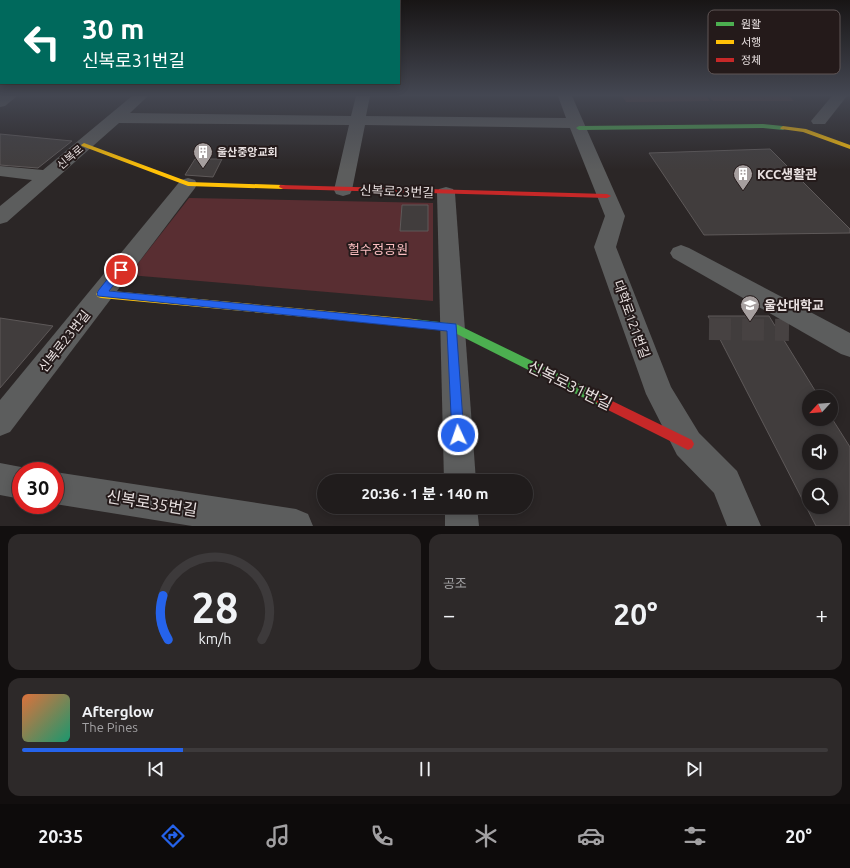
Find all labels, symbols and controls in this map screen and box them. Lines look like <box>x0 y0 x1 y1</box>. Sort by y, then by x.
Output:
legend <box>708 10 840 74</box>
text: 30 m <box>82 13 144 44</box>
icon: left <box>16 16 68 68</box>
text: 원활 <box>741 18 761 30</box>
text: 서행 <box>741 36 761 48</box>
text: 신복로31번길 <box>82 50 185 70</box>
text: 정체 <box>741 54 761 66</box>
building icon: 울산중앙교회 <box>192 141 214 169</box>
street label: 신복로 <box>55 143 85 171</box>
place label: 울산중앙교회 <box>217 146 278 158</box>
building icon: KCC생활관 <box>732 163 754 191</box>
place label: KCC생활관 <box>757 167 817 181</box>
street label: 신복로23번길 <box>360 183 434 199</box>
park label: 헐수정공원 <box>348 242 408 256</box>
pin <box>104 253 138 287</box>
icon: arrive <box>110 259 132 281</box>
street label: 대학로121번길 <box>611 278 653 360</box>
school or university icon: 울산대학교 <box>739 294 761 322</box>
place label: 울산대학교 <box>764 298 824 312</box>
street label: 신복로23번길 <box>36 307 92 375</box>
street label: 신복로31번길 <box>525 357 615 413</box>
north arrow <box>802 390 838 426</box>
map controls <box>802 390 838 514</box>
position arrow <box>437 414 479 456</box>
button: sound <box>802 434 838 470</box>
speed limit sign: 30 <box>12 462 64 514</box>
button: search <box>802 478 838 514</box>
text: 20:36 · 1 분 · 140 m <box>362 485 488 502</box>
street label: 신복로35번길 <box>105 487 199 519</box>
text: 공조 <box>443 576 467 590</box>
text: 28 <box>191 584 238 631</box>
text: 20° <box>613 597 658 631</box>
text: − <box>443 602 455 627</box>
text: + <box>816 602 828 627</box>
text: km/h <box>198 631 231 647</box>
text: Afterglow <box>82 703 154 720</box>
text: The Pines <box>82 720 138 734</box>
icon: previous <box>145 758 167 780</box>
icon: pause <box>414 758 436 780</box>
icon: next <box>683 758 705 780</box>
icon: directions <box>159 822 187 850</box>
icon: music <box>264 822 292 850</box>
icon: phone <box>368 822 396 850</box>
icon: climate <box>472 822 500 850</box>
icon: car <box>577 822 605 850</box>
icon: filters <box>681 822 709 850</box>
text: 20:35 <box>38 826 83 846</box>
text: 20° <box>785 826 812 846</box>

